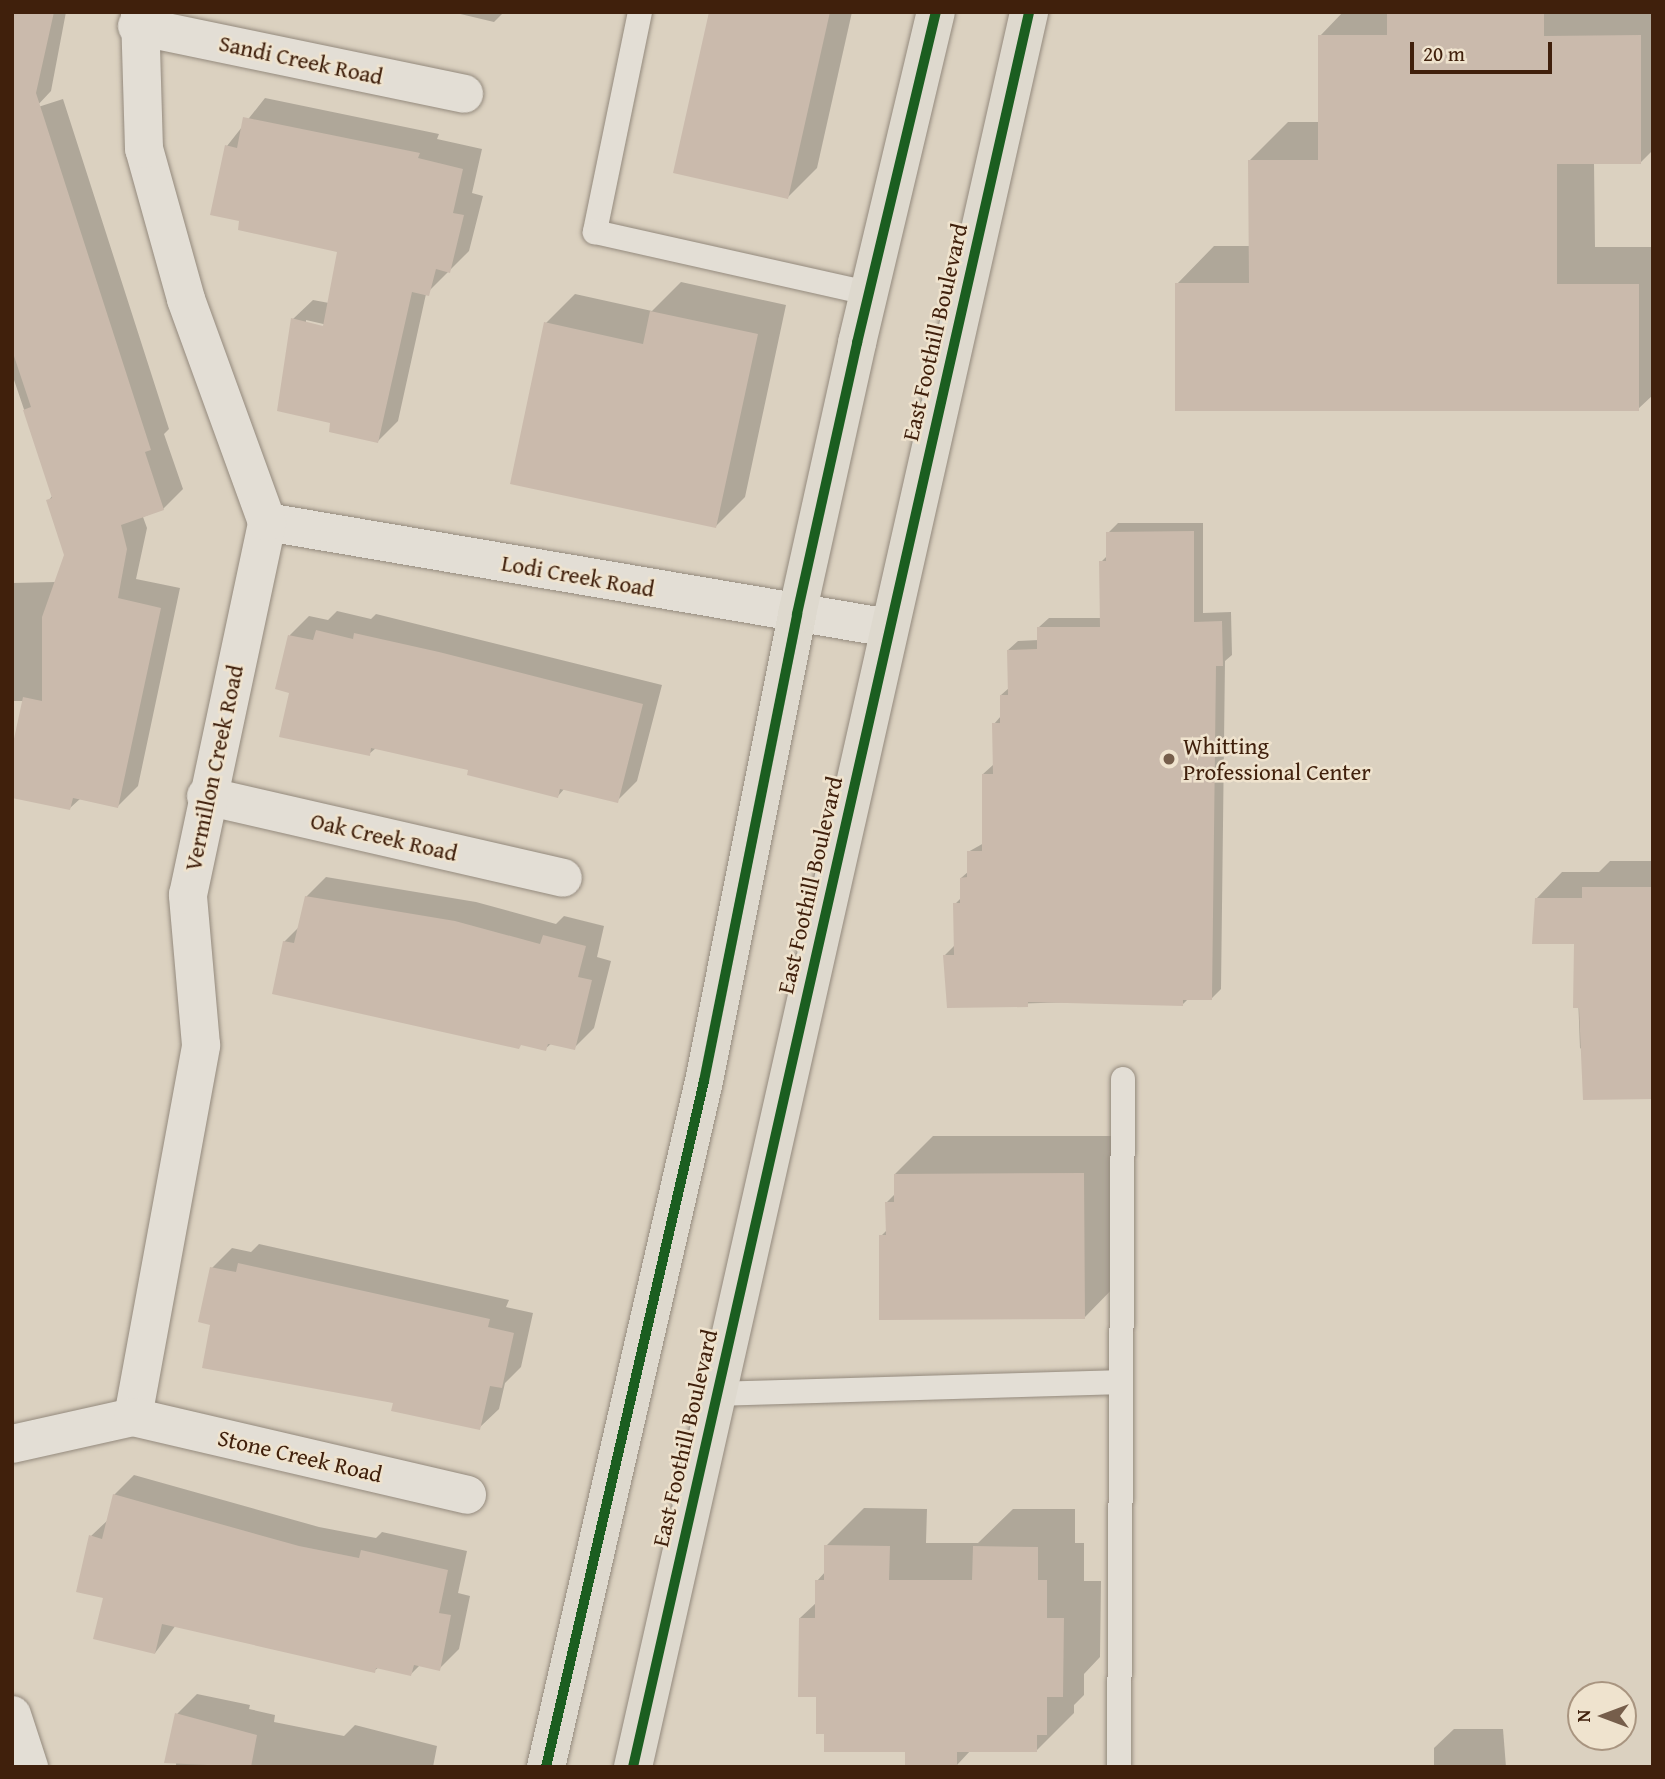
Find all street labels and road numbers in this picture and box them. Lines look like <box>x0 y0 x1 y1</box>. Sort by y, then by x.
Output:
street label: Sandi Creek Road <box>217 29 385 91</box>
street label: East Foothill Boulevard <box>897 221 973 443</box>
street label: Lodi Creek Road <box>499 549 657 603</box>
street label: Vermillon Creek Road <box>179 662 249 874</box>
street label: East Foothill Boulevard <box>772 774 848 996</box>
street label: Oak Creek Road <box>308 807 460 867</box>
street label: East Foothill Boulevard <box>647 1327 723 1549</box>
street label: Stone Creek Road <box>215 1424 385 1488</box>

